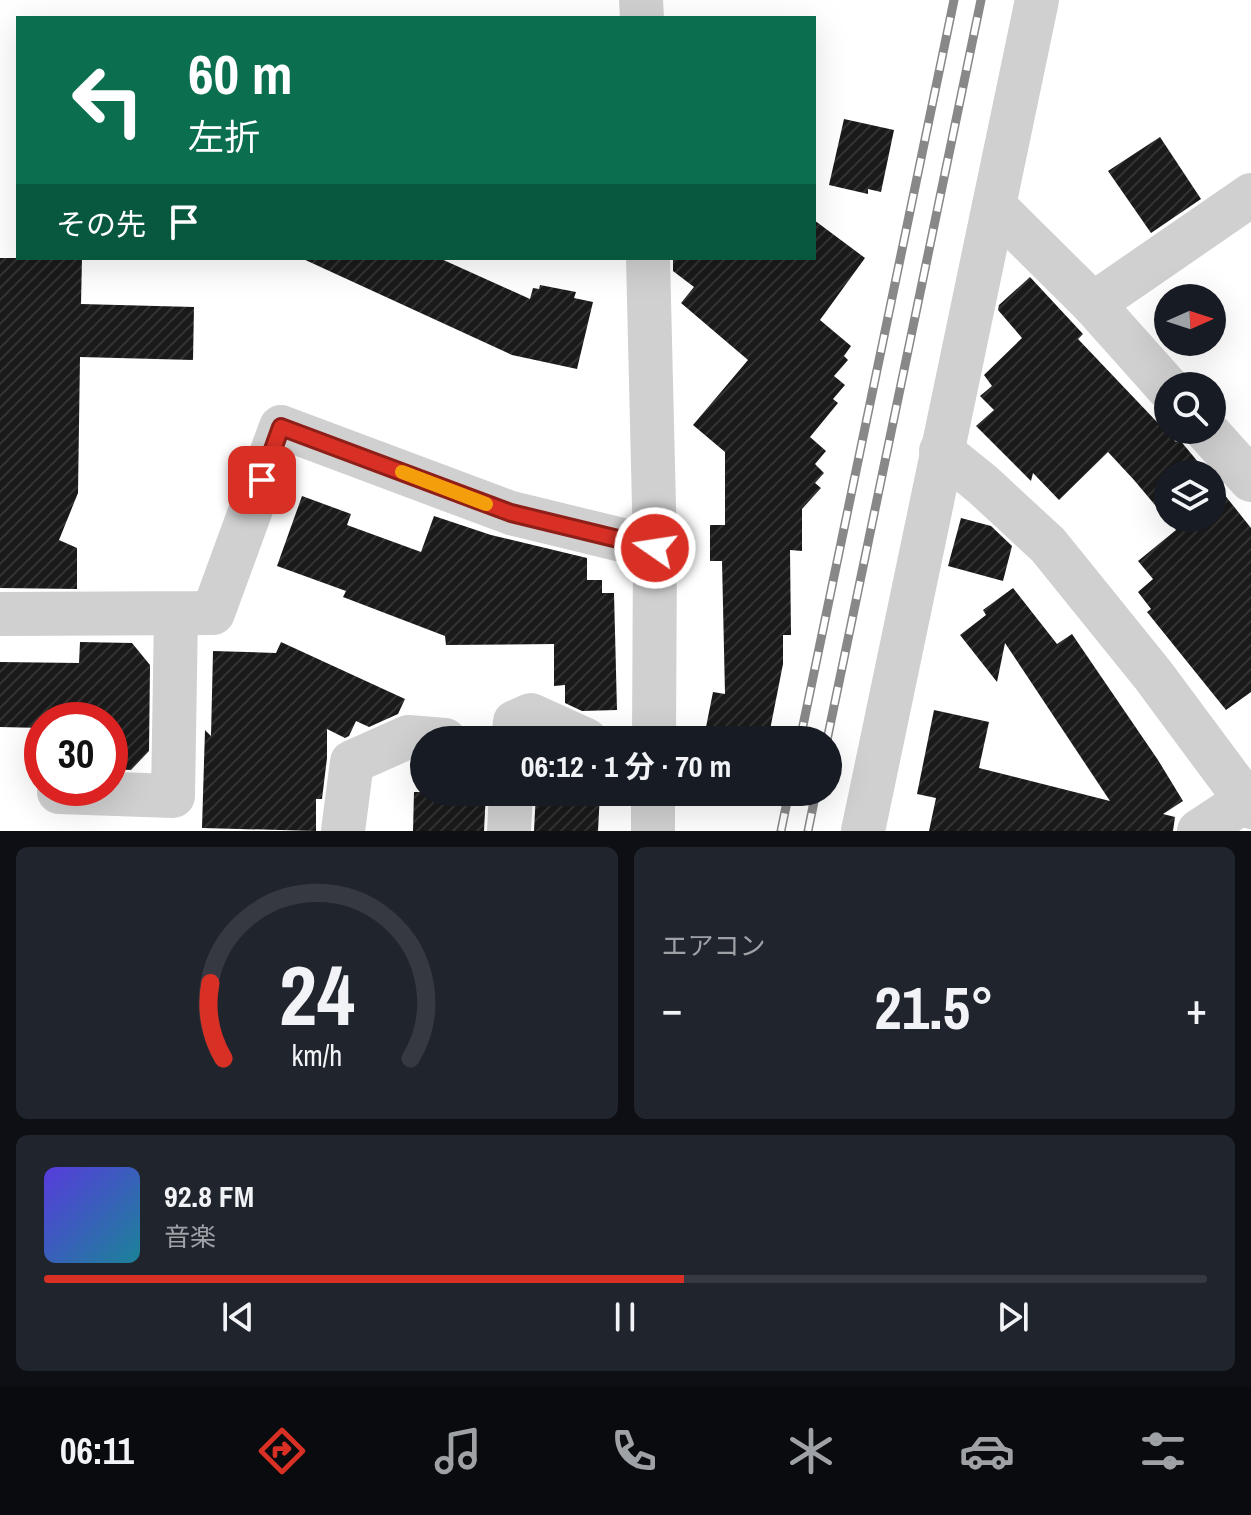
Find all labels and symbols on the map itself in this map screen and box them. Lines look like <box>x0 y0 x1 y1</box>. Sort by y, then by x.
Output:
north arrow <box>1154 284 1226 356</box>
pin <box>228 446 296 514</box>
position arrow <box>613 506 697 590</box>
speed limit sign: 30 <box>24 702 128 806</box>

